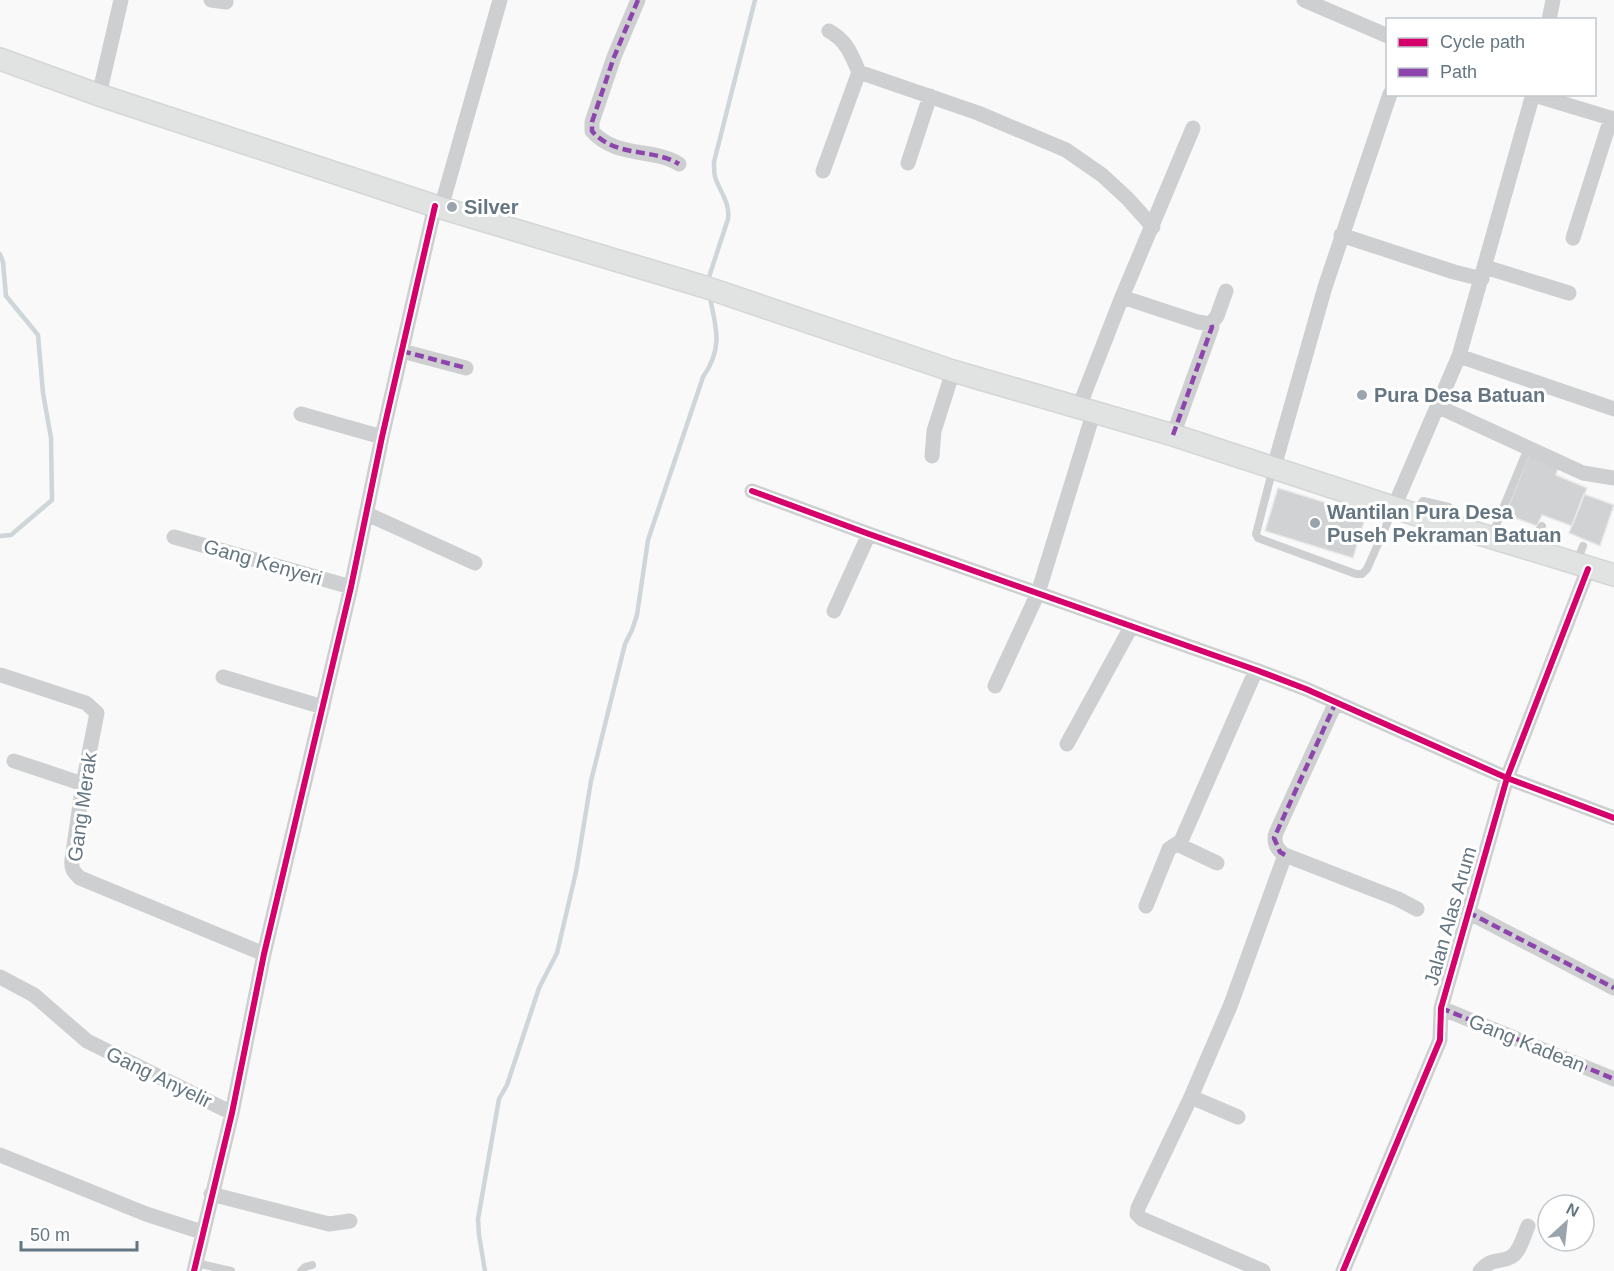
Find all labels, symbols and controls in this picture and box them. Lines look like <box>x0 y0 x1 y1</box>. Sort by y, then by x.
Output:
legend <box>1386 18 1596 96</box>
text: Cycle path <box>1440 32 1525 52</box>
text: Path <box>1440 62 1477 82</box>
place label: Silver <box>464 196 519 218</box>
marker: Silver <box>445 200 459 214</box>
place label: Pura Desa Batuan <box>1374 384 1545 406</box>
marker: Pura Desa Batuan <box>1355 388 1369 402</box>
place label: Wantilan Pura Desa Puseh Pekraman Batuan <box>1327 501 1562 546</box>
marker: Wantilan Pura Desa Puseh Pekraman Batuan <box>1308 516 1322 530</box>
street label: Gang Kenyeri <box>201 535 325 589</box>
street label: Gang Merak <box>63 750 101 863</box>
street label: Jalan Alas Arum <box>1420 844 1480 988</box>
street label: Gang Kadean <box>1466 1010 1588 1076</box>
street label: Gang Anyelir <box>103 1042 216 1112</box>
north arrow <box>1536 1193 1596 1253</box>
text: N <box>1564 1200 1582 1220</box>
scale bar <box>21 1214 136 1252</box>
text: 50 m <box>30 1225 70 1245</box>

